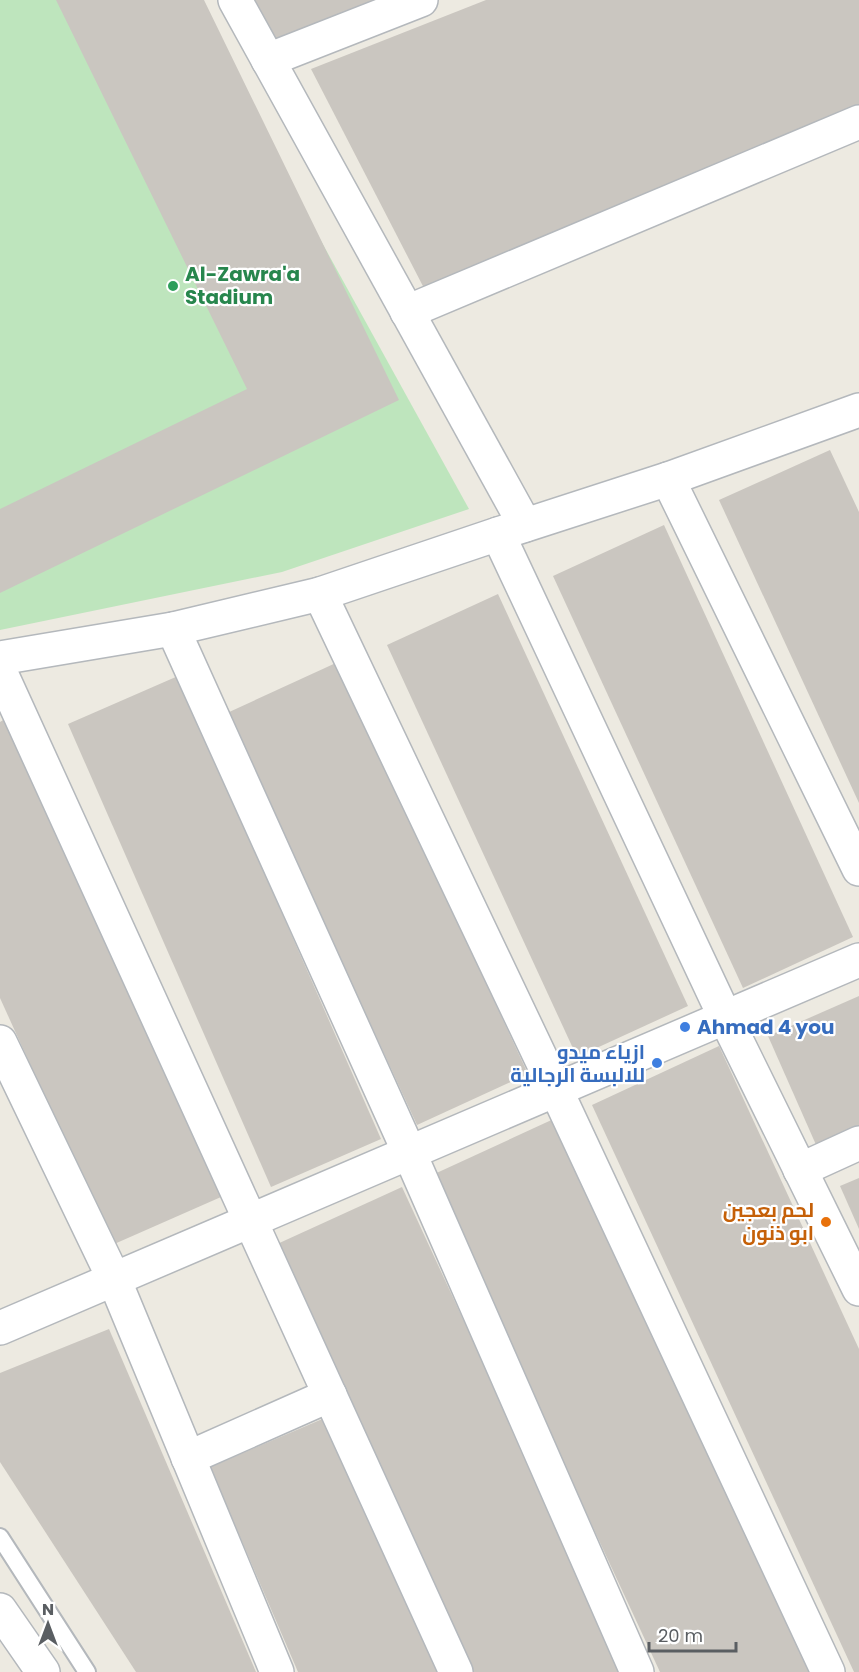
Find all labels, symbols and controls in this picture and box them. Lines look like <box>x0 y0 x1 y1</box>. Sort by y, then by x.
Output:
place label: Al-Zawra'a Stadium <box>185 260 300 311</box>
marker: Al-Zawra'a Stadium <box>166 279 180 293</box>
place label: Ahmad 4 you <box>697 1013 834 1041</box>
marker: Ahmad 4 you <box>678 1020 692 1034</box>
place label: ازياء ميدو للالبسة الرجالية <box>510 1038 645 1089</box>
marker: ازياء ميدو للالبسة الرجالية <box>650 1056 664 1070</box>
place label: لحم بعجين ابو ذنون <box>723 1196 814 1247</box>
marker: لحم بعجين ابو ذنون <box>819 1215 833 1229</box>
north arrow <box>18 1594 78 1654</box>
text: N <box>42 1598 54 1621</box>
scale bar <box>649 1615 736 1653</box>
text: 20 m <box>658 1623 703 1648</box>

